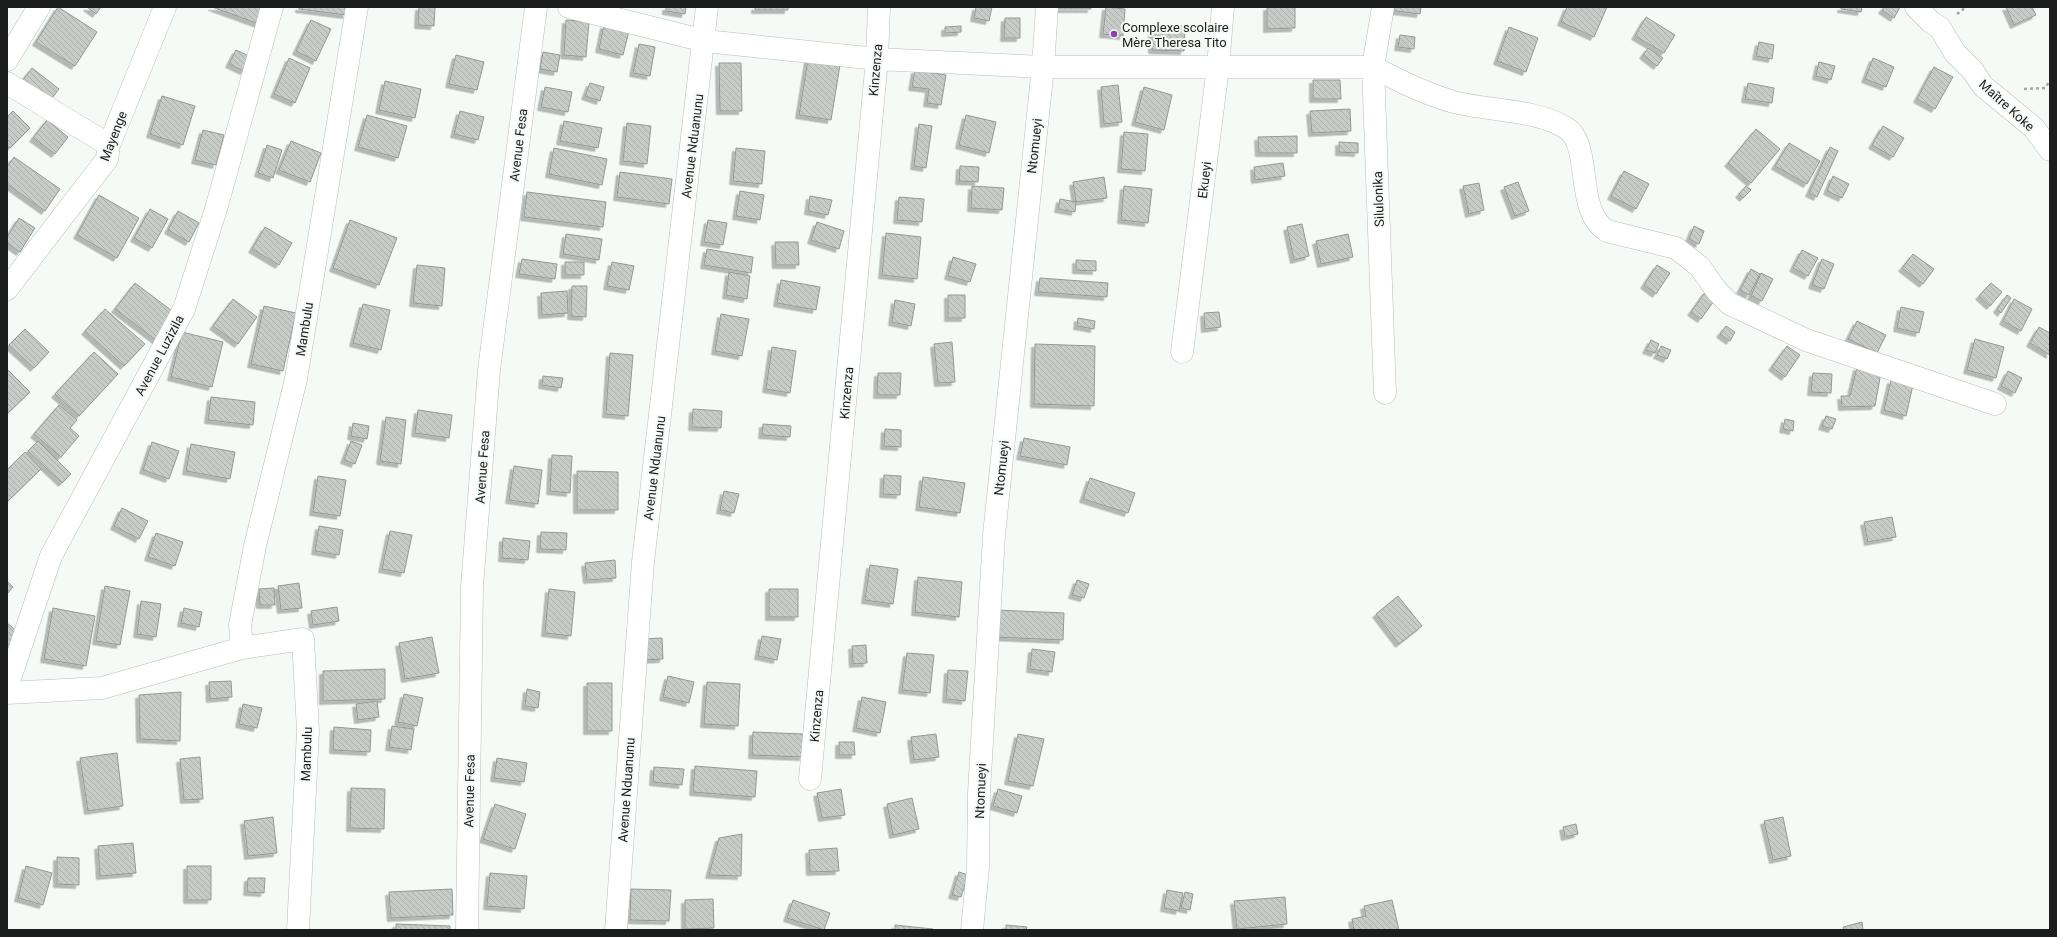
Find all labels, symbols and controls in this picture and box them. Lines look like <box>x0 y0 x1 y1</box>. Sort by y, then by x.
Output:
place label: Complexe scolaire Mère Theresa Tito <box>1122 20 1229 50</box>
marker: Complexe scolaire Mère Theresa Tito <box>1109 29 1119 39</box>
street label: Kinzenza <box>866 43 885 97</box>
street label: Maître Koke <box>1976 77 2037 134</box>
street label: Avenue Nduanunu <box>679 93 706 199</box>
street label: Avenue Fesa <box>507 108 530 182</box>
street label: Mayenge <box>97 109 130 163</box>
street label: Ntomueyi <box>1024 118 1045 174</box>
street label: Ekueyi <box>1195 161 1214 199</box>
street label: Silulonika <box>1370 171 1387 227</box>
street label: Mambulu <box>293 301 316 357</box>
street label: Avenue Luzizila <box>132 312 187 398</box>
street label: Kinzenza <box>837 366 856 420</box>
street label: Avenue Nduanunu <box>641 415 668 521</box>
street label: Avenue Fesa <box>472 430 493 504</box>
street label: Ntomueyi <box>991 440 1012 496</box>
street label: Kinzenza <box>807 689 826 743</box>
street label: Mambulu <box>298 726 315 782</box>
street label: Avenue Nduanunu <box>615 737 638 843</box>
street label: Avenue Fesa <box>461 754 478 828</box>
street label: Ntomueyi <box>972 763 989 819</box>

